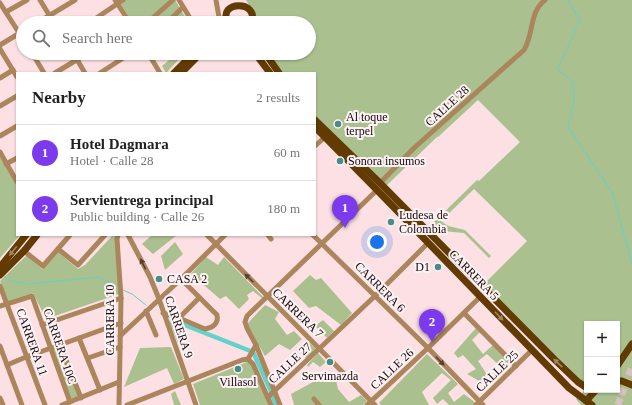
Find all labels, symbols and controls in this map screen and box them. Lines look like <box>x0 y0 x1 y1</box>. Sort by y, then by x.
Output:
search box <box>16 16 316 60</box>
icon: search <box>30 27 52 49</box>
text: Search here <box>62 30 132 46</box>
street label: CALLE 28 <box>422 83 472 129</box>
text: Nearby <box>32 88 86 107</box>
text: 2 results <box>256 90 300 105</box>
place label: Al toque terpel <box>346 110 388 138</box>
marker: Al toque terpel <box>333 119 343 129</box>
text: Hotel Dagmara <box>70 136 169 152</box>
text: 1 <box>42 145 48 160</box>
text: 60 m <box>274 145 300 160</box>
text: Hotel · Calle 28 <box>70 153 153 168</box>
place label: Sonora insumos <box>348 154 425 168</box>
marker: Sonora insumos <box>335 156 345 166</box>
text: Servientrega principal <box>70 192 213 208</box>
pin: 1 <box>332 195 358 228</box>
text: 2 <box>42 201 48 216</box>
text: 180 m <box>267 201 300 216</box>
place label: Ludesa de Colombia <box>399 208 448 236</box>
text: Public building · Calle 26 <box>70 209 204 224</box>
marker: Ludesa de Colombia <box>386 217 396 227</box>
your location <box>367 232 387 252</box>
one-way arrow <box>9 245 18 256</box>
street label: CARRERA 5 <box>446 247 502 303</box>
one-way arrow <box>140 258 146 270</box>
street label: CARRERA 6 <box>352 259 408 315</box>
place label: D1 <box>415 260 430 274</box>
marker: D1 <box>433 262 443 272</box>
place label: CASA 2 <box>167 272 207 286</box>
one-way arrow <box>244 273 254 283</box>
marker: CASA 2 <box>154 274 164 284</box>
street label: CARRERA 10 <box>103 284 117 356</box>
street label: CARRERA 7 <box>270 285 326 341</box>
street label: CARRERA 9 <box>162 294 196 360</box>
street label: CARRERA 11 <box>13 306 51 378</box>
street label: CARRERA 10C <box>41 306 79 386</box>
pin: 2 <box>419 309 445 342</box>
one-way arrow <box>494 311 503 320</box>
map controls <box>584 321 620 393</box>
button: + <box>584 321 620 357</box>
street label: CALLE 27 <box>266 340 314 386</box>
street label: CALLE 26 <box>368 346 416 392</box>
street label: CALLE 25 <box>473 347 521 395</box>
one-way arrow <box>435 356 445 366</box>
marker: Servimazda <box>325 357 335 367</box>
button: − <box>584 357 620 393</box>
one-way arrow <box>553 358 563 368</box>
marker: Villasol <box>233 364 243 374</box>
place label: Servimazda <box>302 369 359 383</box>
place label: Villasol <box>219 375 257 389</box>

